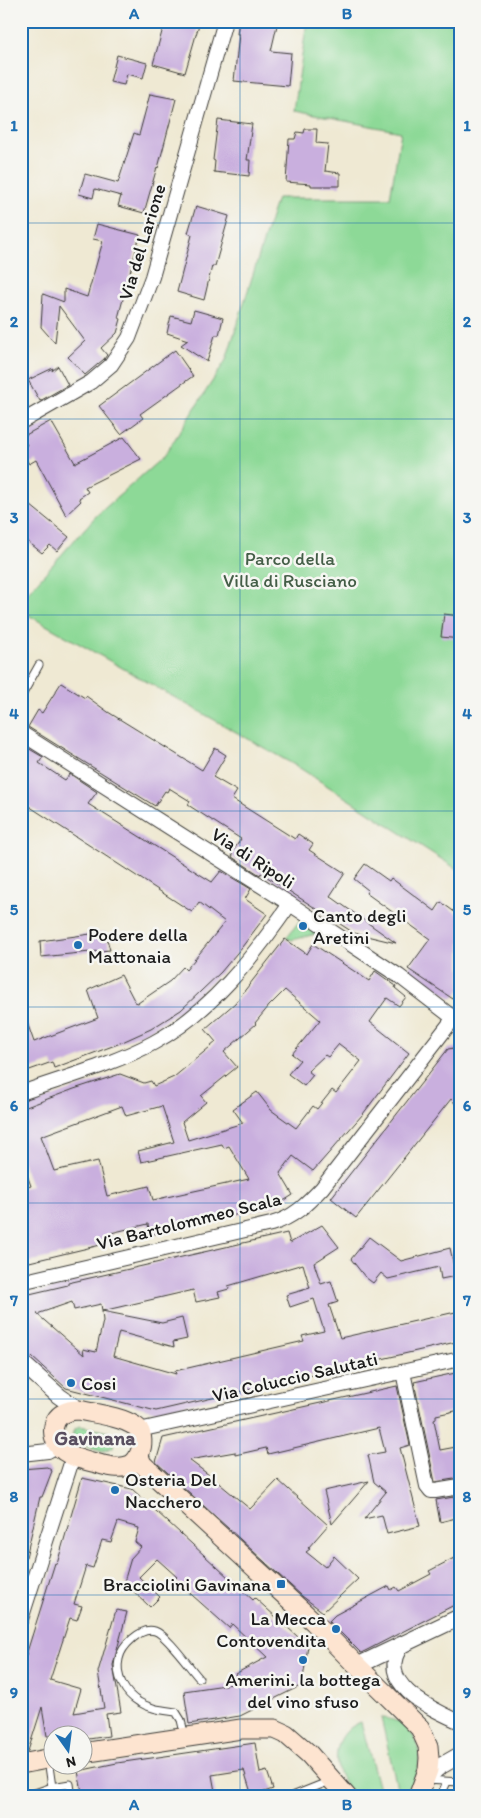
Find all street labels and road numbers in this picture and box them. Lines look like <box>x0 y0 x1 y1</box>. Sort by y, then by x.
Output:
street label: Via del Larione <box>113 181 171 303</box>
street label: Via di Ripoli <box>207 823 299 893</box>
street label: Via Bartolommeo Scala <box>94 1187 284 1255</box>
street label: Via Coluccio Salutati <box>210 1347 380 1407</box>

